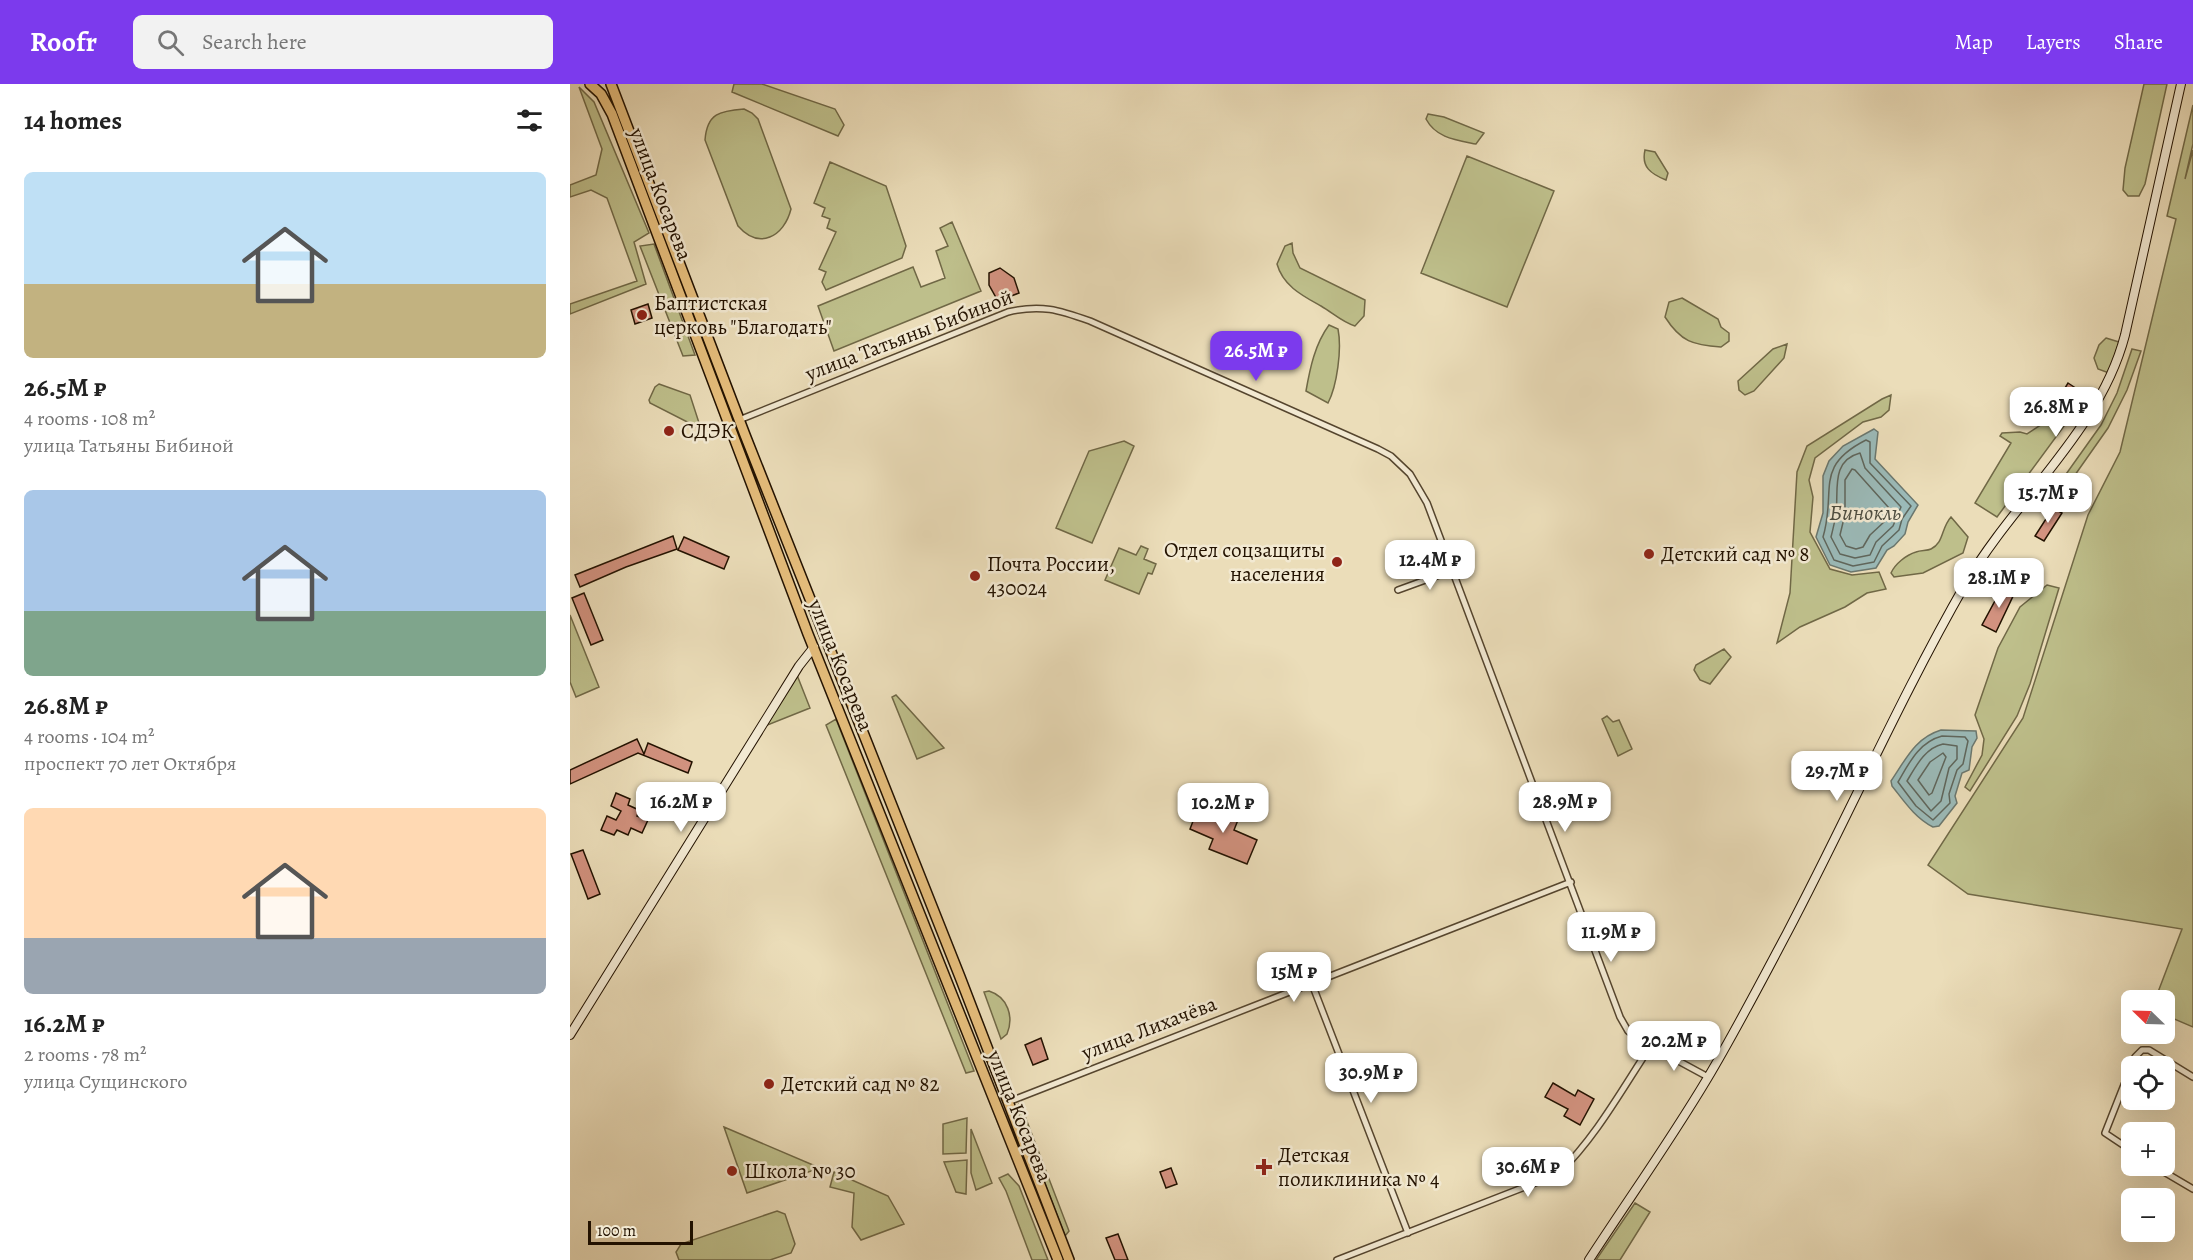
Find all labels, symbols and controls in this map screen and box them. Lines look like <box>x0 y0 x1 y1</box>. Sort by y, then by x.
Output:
search box <box>133 15 553 69</box>
text: Roofr <box>30 23 97 61</box>
icon: search <box>154 26 187 59</box>
text: Search here <box>202 27 307 57</box>
text: Map <box>1954 28 1993 56</box>
text: Layers <box>2026 28 2081 56</box>
text: Share <box>2114 28 2163 56</box>
text: 14 homes <box>24 103 122 138</box>
icon: filters <box>513 104 546 137</box>
street label: улица Косарева <box>622 123 699 265</box>
icon: home <box>231 211 339 319</box>
street label: улица Татьяны Бибиной <box>800 282 1017 388</box>
place label: Баптистская церковь "Благодать" <box>654 289 832 341</box>
marker: Баптистская церковь "Благодать" <box>635 308 649 322</box>
pin: 26.5M ₽ <box>1201 331 1311 382</box>
text: 26.5M ₽ <box>1224 337 1288 364</box>
text: 26.5M ₽ <box>24 370 107 405</box>
pin: 26.8M ₽ <box>2001 387 2111 438</box>
text: 26.8M ₽ <box>2024 393 2088 420</box>
text: 4 rooms · 108 m² <box>24 405 155 432</box>
place label: СДЭК <box>681 417 735 445</box>
marker: СДЭК <box>662 424 676 438</box>
text: улица Татьяны Бибиной <box>24 432 234 459</box>
pin: 15.7M ₽ <box>1993 473 2103 524</box>
text: 15.7M ₽ <box>2018 479 2078 506</box>
water label: Бинокль <box>1829 498 1901 528</box>
icon: home <box>231 529 339 637</box>
place label: Отдел соцзащиты населения <box>1164 536 1325 588</box>
pin: 12.4M ₽ <box>1375 540 1485 591</box>
place label: Детский сад № 8 <box>1661 540 1809 568</box>
text: 12.4M ₽ <box>1399 546 1461 573</box>
marker: Детский сад № 8 <box>1642 547 1656 561</box>
place label: Почта России, 430024 <box>987 550 1115 602</box>
marker: Отдел соцзащиты населения <box>1330 555 1344 569</box>
pin: 28.1M ₽ <box>1944 558 2054 609</box>
text: 28.1M ₽ <box>1968 564 2030 591</box>
marker: Почта России, 430024 <box>968 569 982 583</box>
street label: улица Косарева <box>801 594 880 735</box>
text: 26.8M ₽ <box>24 688 108 723</box>
text: 4 rooms · 104 m² <box>24 723 155 750</box>
text: проспект 70 лет Октября <box>24 750 236 777</box>
pin: 29.7M ₽ <box>1782 751 1892 802</box>
text: 29.7M ₽ <box>1805 757 1869 784</box>
pin: 16.2M ₽ <box>626 782 736 833</box>
pin: 28.9M ₽ <box>1510 782 1620 833</box>
pin: 10.2M ₽ <box>1168 783 1278 834</box>
text: 16.2M ₽ <box>650 788 712 815</box>
text: 28.9M ₽ <box>1533 788 1597 815</box>
text: 10.2M ₽ <box>1192 789 1254 816</box>
icon: home <box>231 847 339 955</box>
pin: 11.9M ₽ <box>1556 912 1666 963</box>
text: 11.9M ₽ <box>1581 918 1641 945</box>
pin: 15M ₽ <box>1252 952 1336 1003</box>
text: 15M ₽ <box>1271 958 1317 985</box>
street label: улица Лихачёва <box>1077 989 1221 1067</box>
north arrow <box>2121 990 2175 1044</box>
map controls <box>2121 990 2175 1242</box>
text: 16.2M ₽ <box>24 1006 105 1041</box>
pin: 20.2M ₽ <box>1619 1021 1729 1072</box>
text: 20.2M ₽ <box>1641 1027 1707 1054</box>
text: 2 rooms · 78 m² <box>24 1041 147 1068</box>
street label: улица Косарева <box>980 1045 1059 1186</box>
pin: 30.9M ₽ <box>1316 1053 1426 1104</box>
button: locate <box>2121 1056 2175 1110</box>
text: 30.9M ₽ <box>1339 1059 1403 1086</box>
text: улица Сущинского <box>24 1068 187 1095</box>
place label: Детский сад № 82 <box>781 1070 939 1098</box>
marker: Детский сад № 82 <box>762 1077 776 1091</box>
button: + <box>2121 1122 2175 1176</box>
place label: Детская поликлиника № 4 <box>1278 1141 1439 1193</box>
pin: 30.6M ₽ <box>1473 1147 1583 1198</box>
text: 30.6M ₽ <box>1496 1153 1560 1180</box>
place label: Школа № 30 <box>744 1157 856 1185</box>
marker: Детская поликлиника № 4 <box>1255 1158 1273 1176</box>
marker: Школа № 30 <box>725 1164 739 1178</box>
button: − <box>2121 1188 2175 1242</box>
scale bar <box>588 1218 693 1246</box>
text: 100 m <box>597 1220 636 1242</box>

